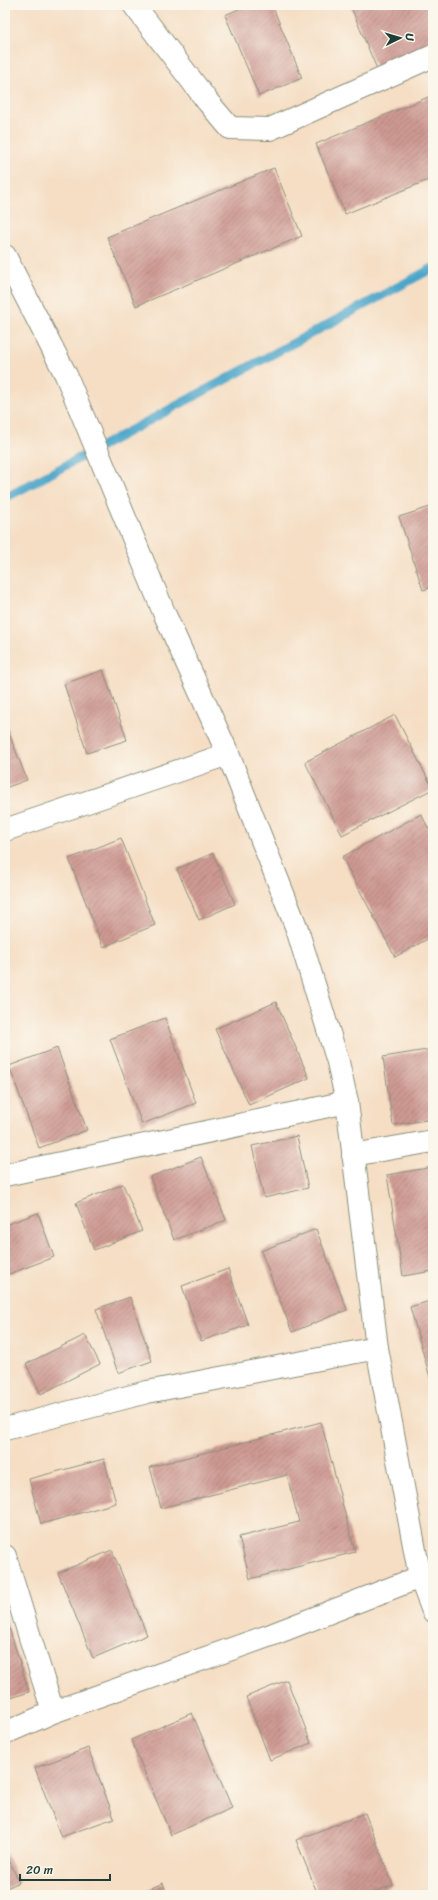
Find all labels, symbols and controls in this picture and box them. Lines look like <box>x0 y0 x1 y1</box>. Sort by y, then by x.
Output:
north arrow <box>380 18 420 58</box>
text: U <box>400 33 419 42</box>
scale bar <box>20 1856 110 1882</box>
text: 20 m <box>26 1859 53 1881</box>

